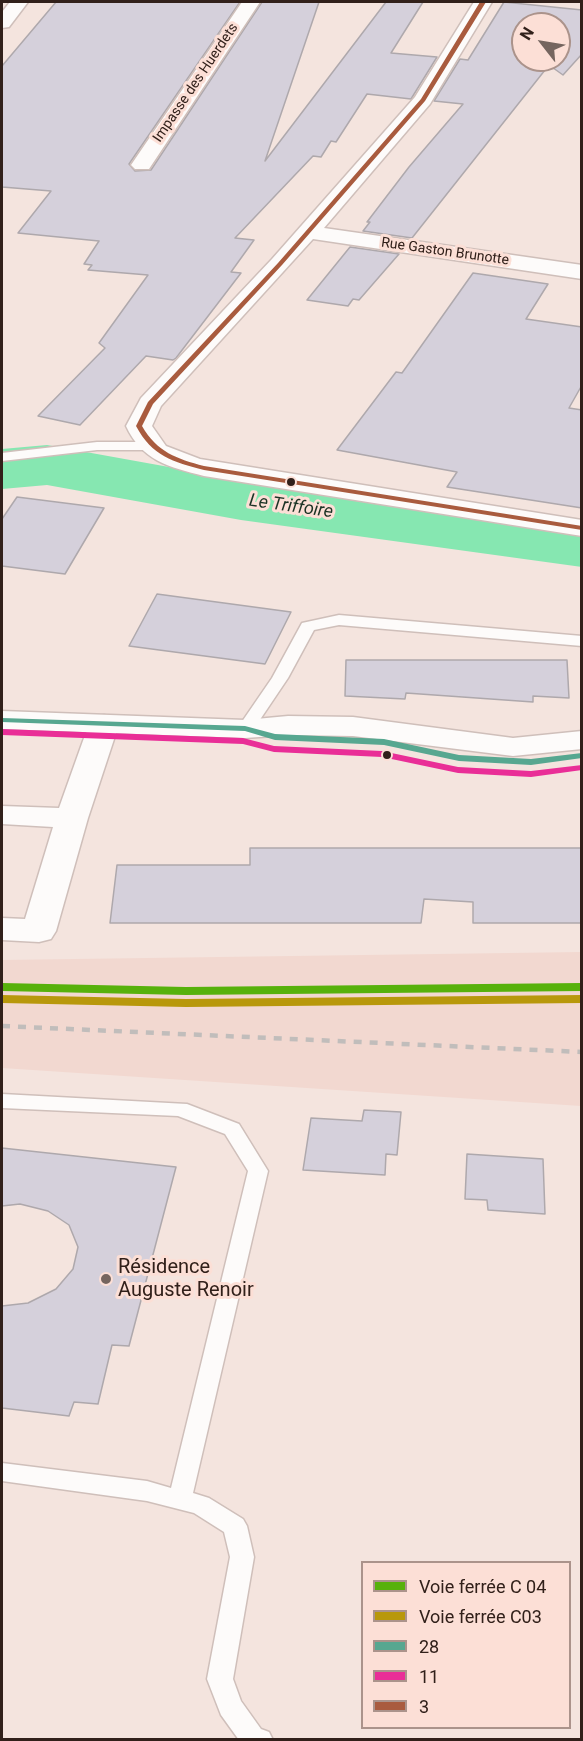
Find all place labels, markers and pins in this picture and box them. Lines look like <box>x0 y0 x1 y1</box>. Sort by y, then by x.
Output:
unlabelled marker <box>285 476 297 488</box>
unlabelled marker <box>381 749 393 761</box>
place label: Résidence Auguste Renoir <box>118 1256 254 1303</box>
marker: Résidence Auguste Renoir <box>99 1272 113 1286</box>

